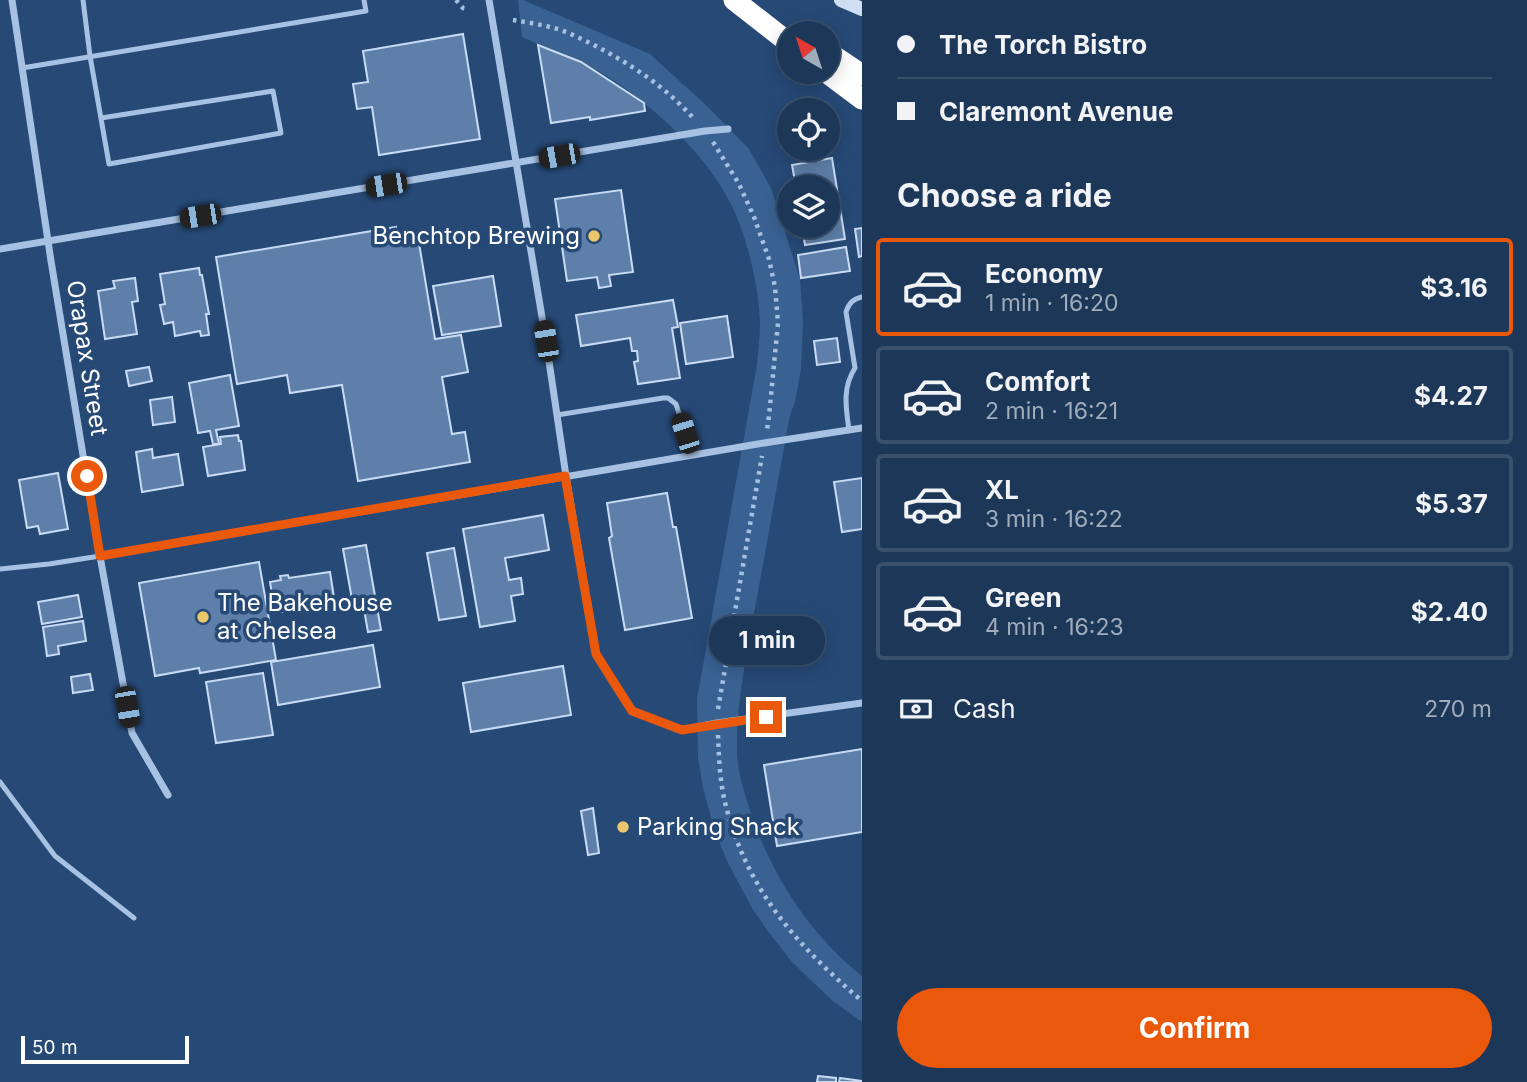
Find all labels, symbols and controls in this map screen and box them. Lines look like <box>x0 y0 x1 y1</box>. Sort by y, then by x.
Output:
north arrow <box>777 21 840 84</box>
map controls <box>777 21 840 238</box>
text: The Torch Bistro <box>939 29 1147 60</box>
text: Claremont Avenue <box>939 96 1173 127</box>
button: locate <box>777 98 840 161</box>
car <box>537 142 582 170</box>
car <box>364 171 409 199</box>
button: layers <box>777 175 840 238</box>
text: Choose a ride <box>897 176 1112 215</box>
car <box>178 202 223 230</box>
place label: Benchtop Brewing <box>373 221 580 250</box>
marker: Benchtop Brewing <box>586 228 602 244</box>
icon: car <box>901 256 964 319</box>
text: Economy <box>985 258 1103 289</box>
text: $3.16 <box>1420 272 1488 303</box>
street label: Orapax Street <box>61 278 114 438</box>
text: 1 min · 16:20 <box>985 289 1118 317</box>
car <box>533 319 560 363</box>
icon: car <box>901 364 964 427</box>
text: Comfort <box>985 366 1090 397</box>
text: $4.27 <box>1414 380 1488 411</box>
text: 2 min · 16:21 <box>985 397 1118 425</box>
car <box>669 410 702 456</box>
route start <box>71 460 103 492</box>
icon: car <box>901 472 964 535</box>
text: XL <box>985 474 1019 505</box>
text: $5.37 <box>1415 488 1488 519</box>
text: 3 min · 16:22 <box>985 505 1123 533</box>
icon: car <box>901 580 964 643</box>
text: Green <box>985 582 1062 613</box>
place label: The Bakehouse at Chelsea <box>217 588 393 645</box>
text: $2.40 <box>1411 596 1488 627</box>
marker: The Bakehouse at Chelsea <box>195 609 211 625</box>
text: 4 min · 16:23 <box>985 613 1124 641</box>
callout: 1 min <box>708 616 824 664</box>
text: 1 min <box>739 626 795 654</box>
car <box>114 684 141 730</box>
icon: cash <box>897 690 935 728</box>
text: Cash <box>953 693 1016 724</box>
text: 270 m <box>1424 695 1492 723</box>
route end <box>750 701 782 733</box>
place label: Parking Shack <box>637 812 800 841</box>
marker: Parking Shack <box>615 819 631 835</box>
button: Confirm <box>897 988 1492 1068</box>
scale bar <box>21 1033 189 1065</box>
text: 50 m <box>32 1036 78 1059</box>

